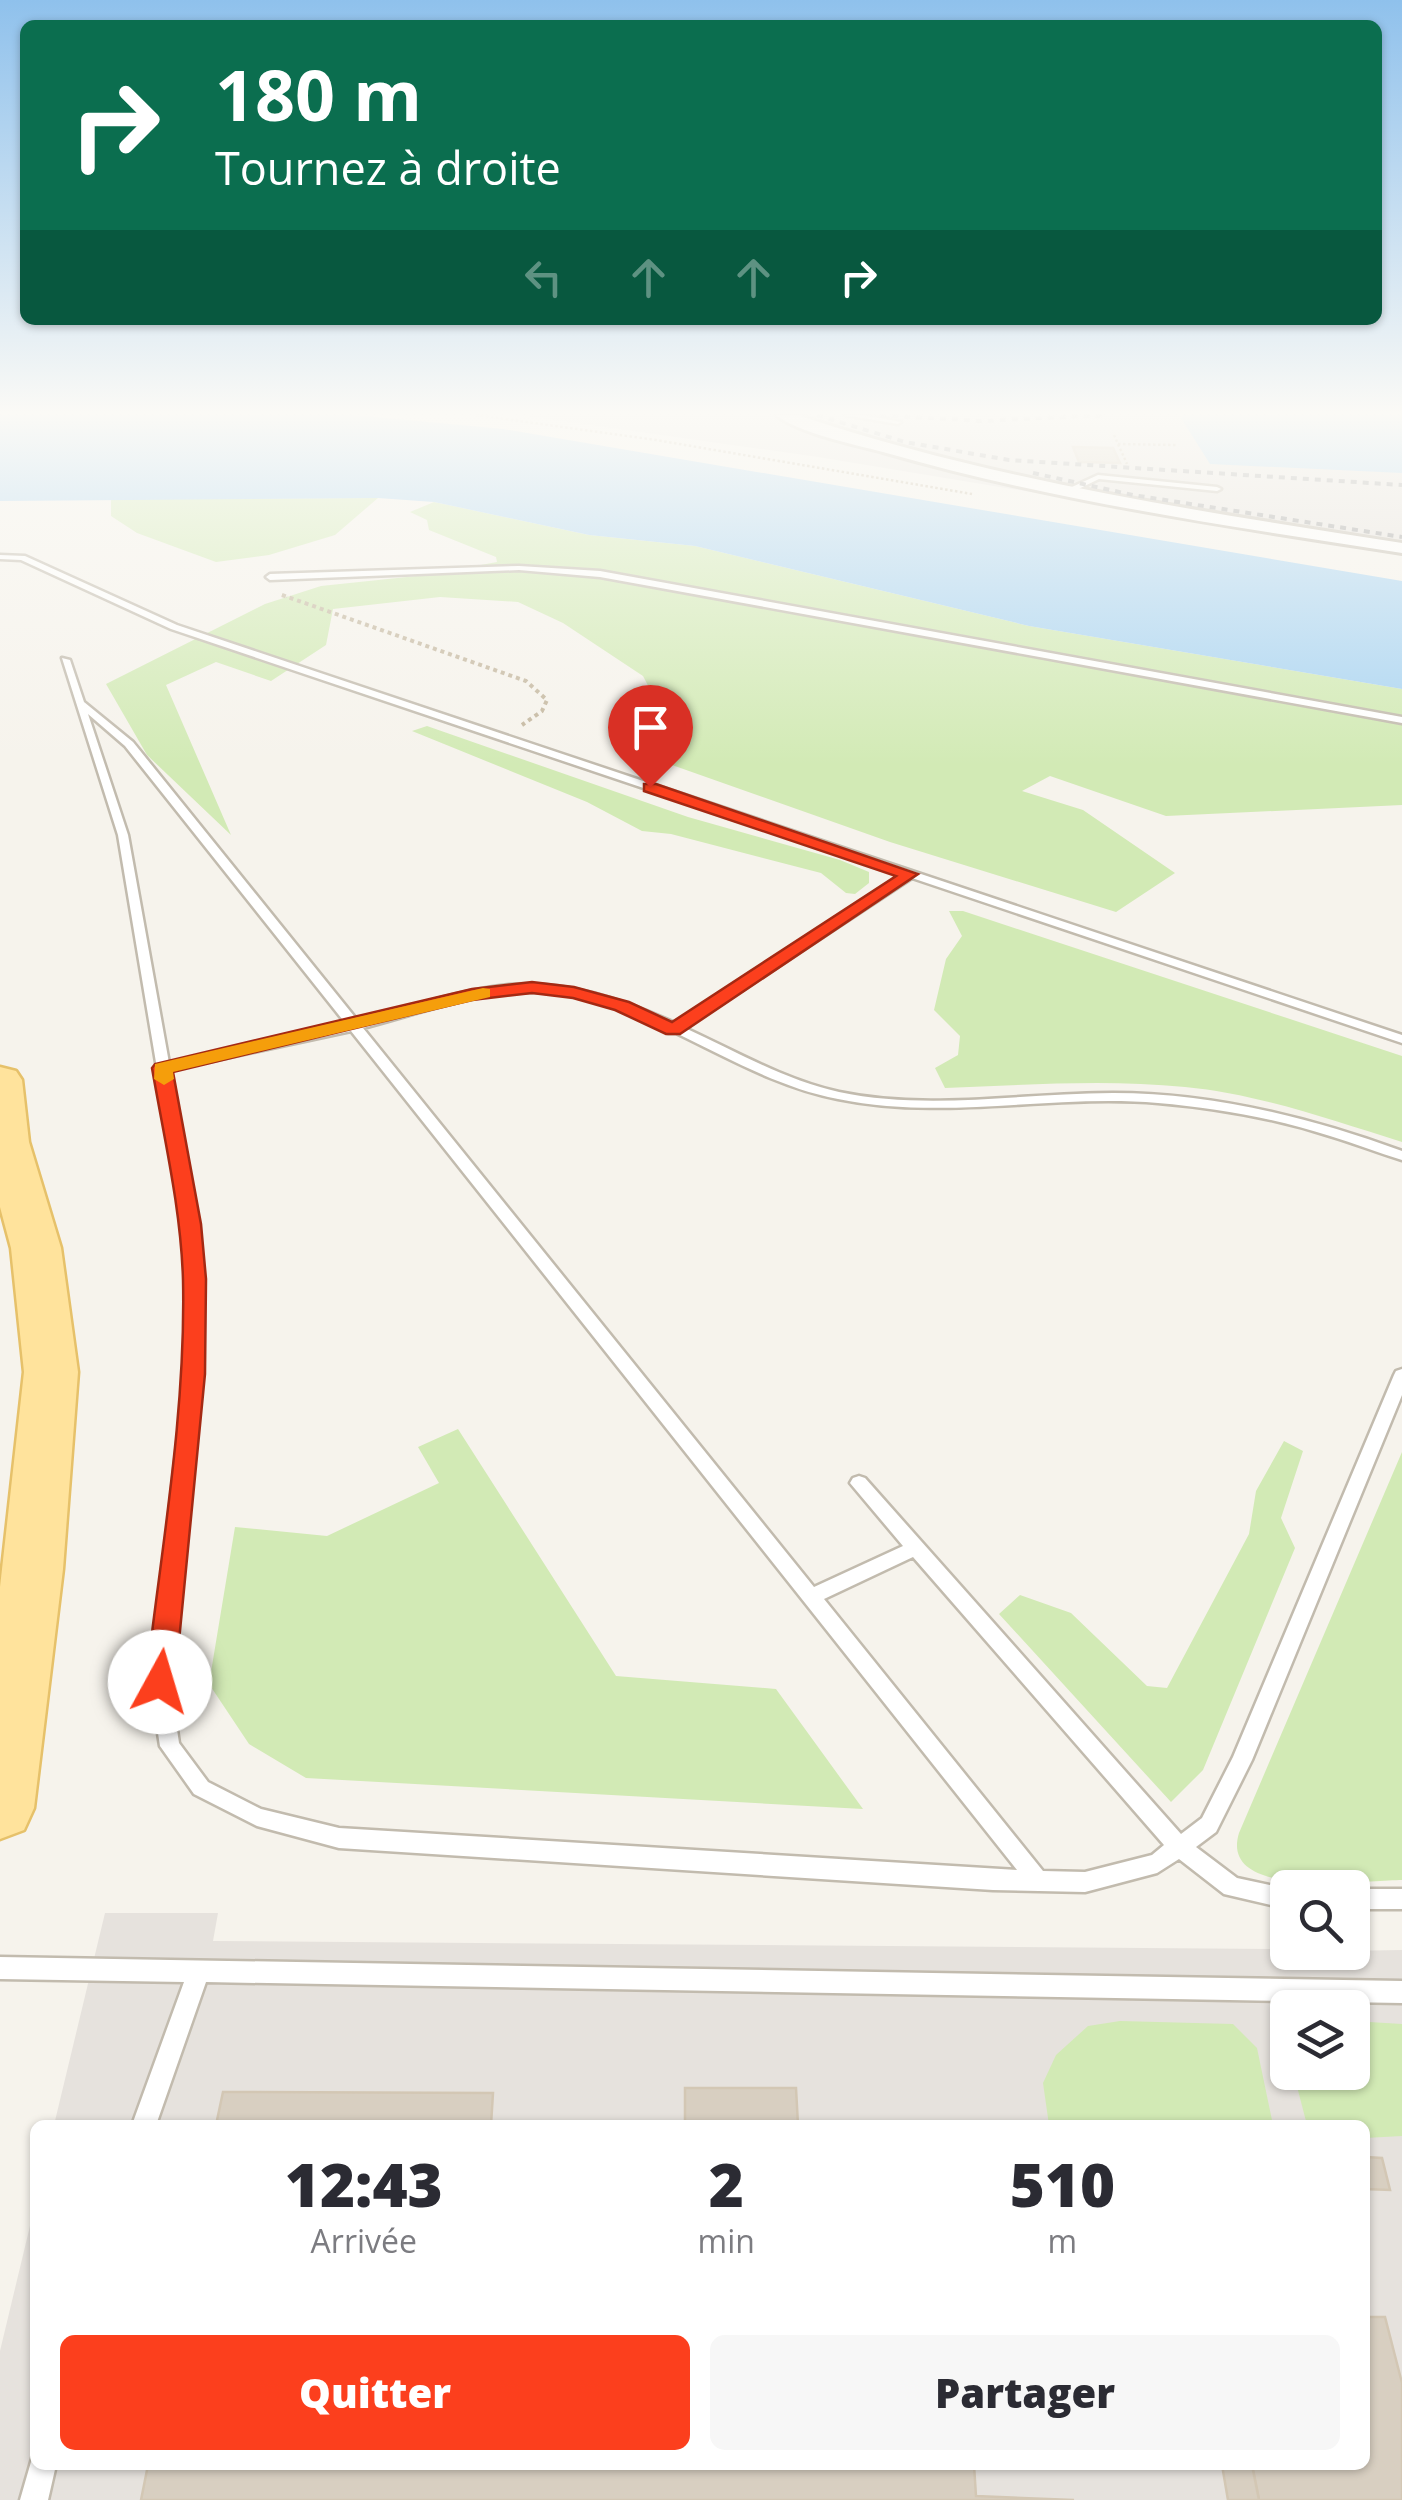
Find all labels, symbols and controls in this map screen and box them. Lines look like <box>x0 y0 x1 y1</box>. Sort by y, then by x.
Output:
text: 180 m <box>215 46 422 142</box>
icon: right <box>50 60 180 190</box>
text: Tournez à droite <box>215 137 561 198</box>
icon: left <box>516 250 571 305</box>
icon: ahead <box>621 250 676 305</box>
icon: ahead <box>726 250 781 305</box>
icon: right <box>831 250 886 305</box>
pin <box>608 685 693 788</box>
icon: arrive <box>623 700 678 755</box>
position arrow <box>108 1630 212 1734</box>
map controls <box>1270 1870 1370 2090</box>
button: search <box>1270 1870 1370 1970</box>
button: layers <box>1270 1990 1370 2090</box>
text: 12:43 <box>285 2143 443 2225</box>
text: 2 <box>709 2143 744 2225</box>
text: 510 <box>1010 2143 1115 2225</box>
text: Arrivée <box>311 2219 417 2262</box>
text: min <box>698 2219 755 2262</box>
text: m <box>1048 2219 1077 2262</box>
button: Quitter <box>60 2335 690 2450</box>
button: Partager <box>710 2335 1340 2450</box>

